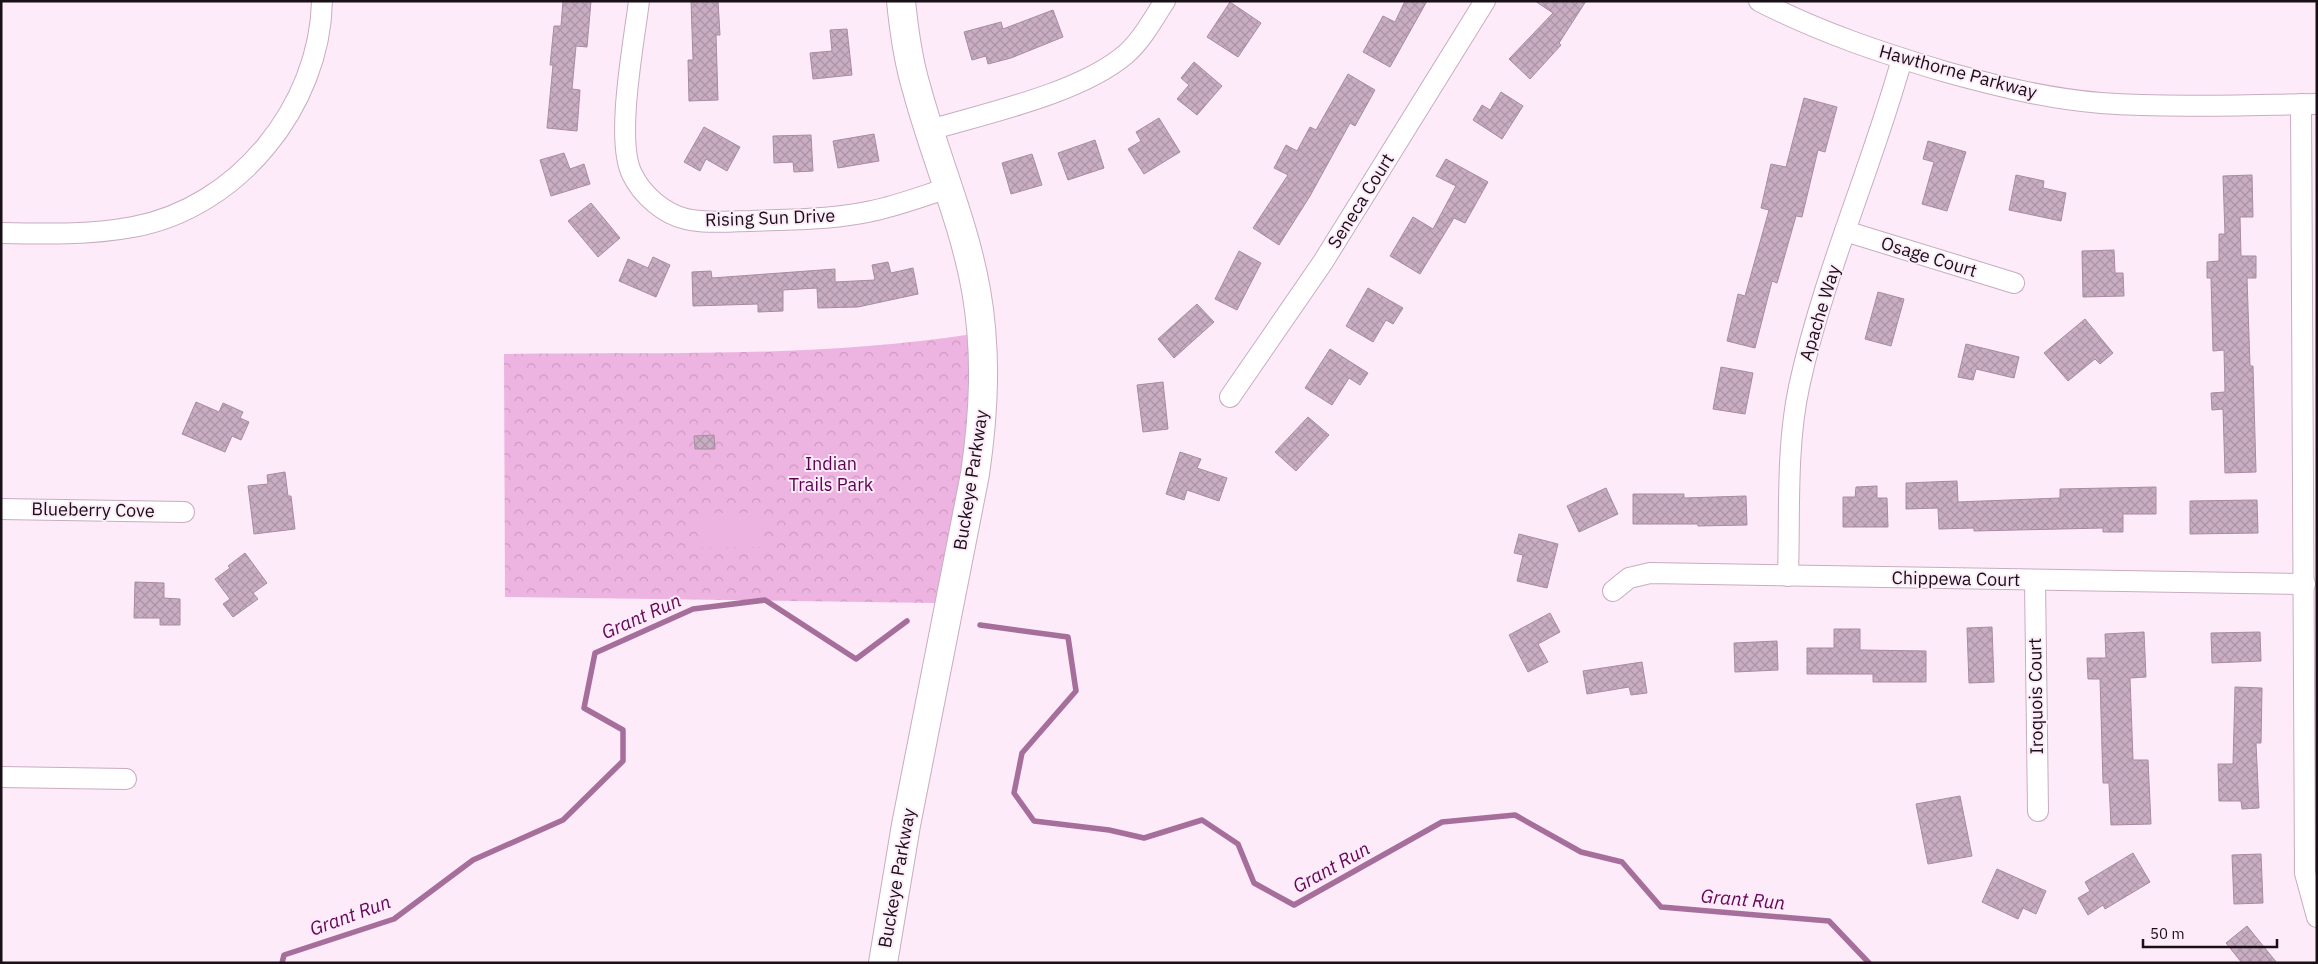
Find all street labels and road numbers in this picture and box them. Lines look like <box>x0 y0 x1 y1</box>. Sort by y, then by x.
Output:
street label: Hawthorne Parkway <box>1877 39 2039 104</box>
street label: Seneca Court <box>1322 149 1399 253</box>
street label: Rising Sun Drive <box>705 204 836 231</box>
street label: Osage Court <box>1878 231 1980 282</box>
street label: Apache Way <box>1794 262 1845 364</box>
street label: Buckeye Parkway <box>948 408 993 552</box>
street label: Blueberry Cove <box>31 497 155 522</box>
street label: Chippewa Court <box>1892 566 2020 591</box>
street label: Iroquois Court <box>2023 638 2048 754</box>
street label: Buckeye Parkway <box>873 806 920 950</box>

